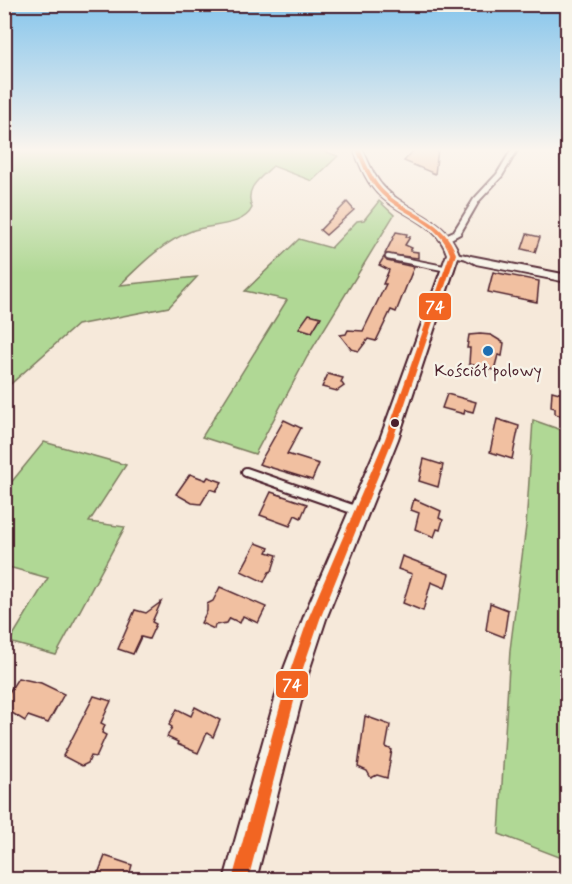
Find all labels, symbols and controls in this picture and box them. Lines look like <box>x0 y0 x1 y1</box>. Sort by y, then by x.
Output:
line badge: 74 <box>418 292 452 321</box>
text: 74 <box>425 297 445 318</box>
marker: Kościół polowy <box>481 344 495 358</box>
place label: Kościół polowy <box>434 359 542 383</box>
unlabelled marker <box>389 417 401 429</box>
line badge: 74 <box>275 670 309 699</box>
text: 74 <box>282 675 302 696</box>

